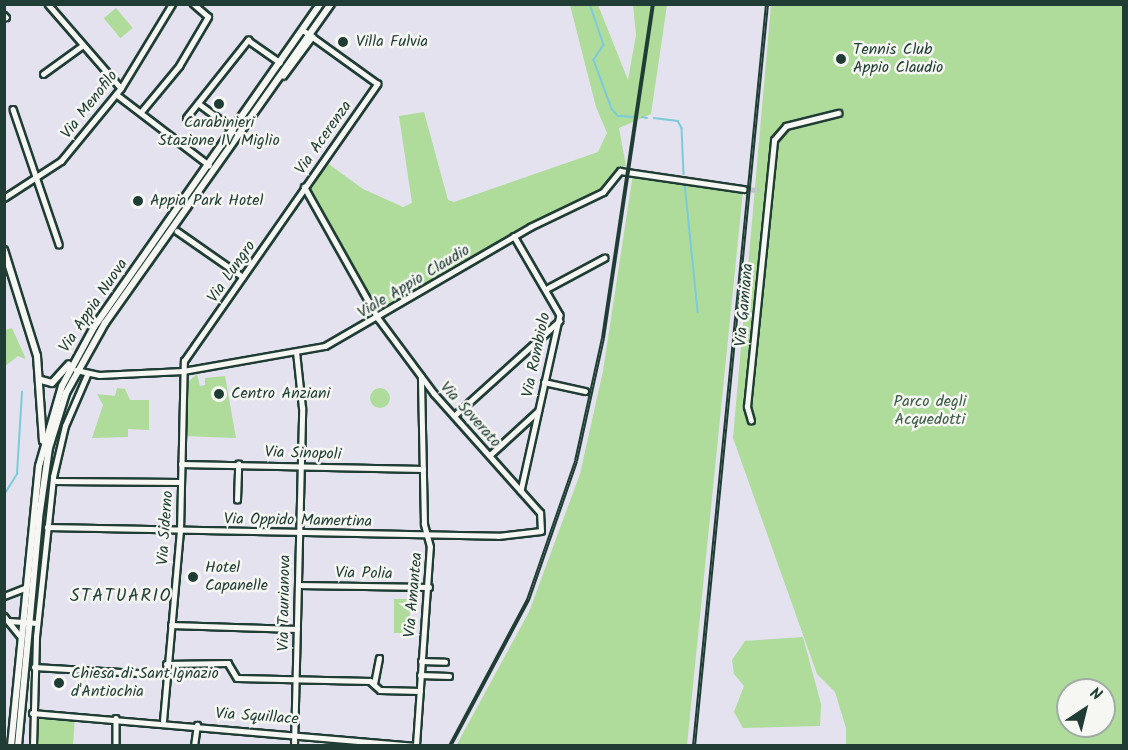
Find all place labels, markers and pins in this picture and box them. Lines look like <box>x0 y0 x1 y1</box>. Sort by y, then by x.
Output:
place label: Villa Fulvia <box>356 32 428 52</box>
marker: Villa Fulvia <box>334 33 352 51</box>
place label: Tennis Club Appio Claudio <box>853 40 943 78</box>
marker: Tennis Club Appio Claudio <box>834 52 848 66</box>
marker: Carabinieri Stazione IV Miglio <box>212 97 226 111</box>
place label: Carabinieri Stazione IV Miglio <box>158 113 280 151</box>
place label: Appia Park Hotel <box>150 191 263 211</box>
marker: Appia Park Hotel <box>131 194 145 208</box>
place label: Centro Anziani <box>231 384 330 404</box>
marker: Centro Anziani <box>212 387 226 401</box>
place label: Hotel Capanelle <box>205 558 268 596</box>
marker: Hotel Capanelle <box>186 570 200 584</box>
place label: Chiesa di Sant'Ignazio d'Antiochia <box>71 664 219 702</box>
marker: Chiesa di Sant'Ignazio d'Antiochia <box>52 676 66 690</box>

